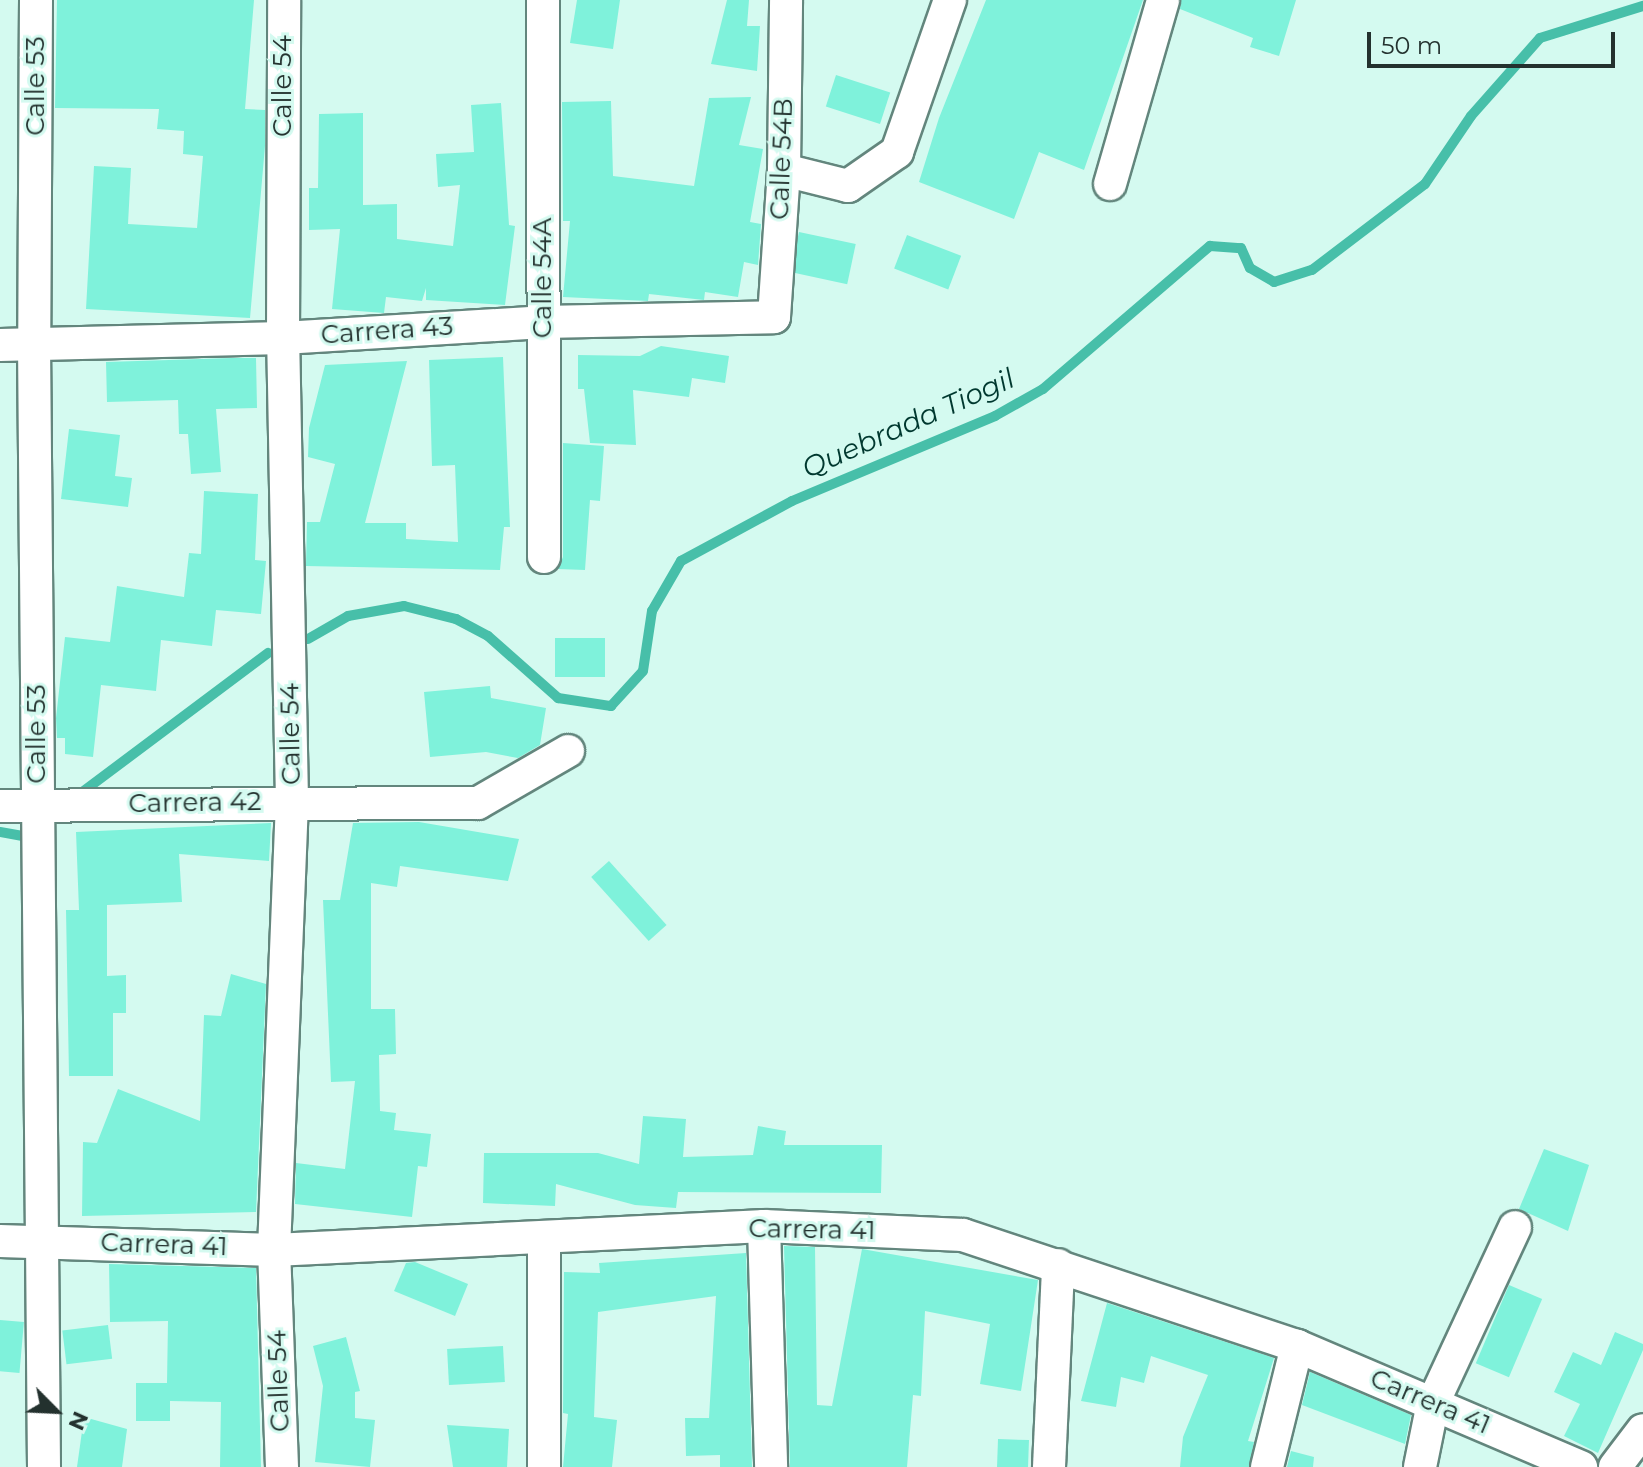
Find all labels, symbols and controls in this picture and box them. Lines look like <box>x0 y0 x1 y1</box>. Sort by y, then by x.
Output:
scale bar <box>1371 16 1619 66</box>
text: 50 m <box>1381 31 1442 60</box>
street label: Calle 54 <box>267 35 299 137</box>
street label: Calle 53 <box>20 36 52 136</box>
street label: Calle 54B <box>764 98 800 220</box>
street label: Calle 54A <box>527 218 559 338</box>
street label: Carrera 43 <box>320 311 454 351</box>
water label: Quebrada Tiogil <box>797 361 1019 485</box>
street label: Calle 54 <box>275 683 307 785</box>
street label: Calle 53 <box>21 684 53 784</box>
street label: Carrera 42 <box>128 786 262 820</box>
street label: Carrera 41 <box>748 1213 876 1247</box>
street label: Carrera 41 <box>100 1227 228 1263</box>
street label: Calle 54 <box>262 1329 296 1433</box>
street label: Carrera 41 <box>1365 1363 1495 1441</box>
north arrow <box>16 1371 96 1451</box>
text: N <box>62 1407 94 1435</box>

